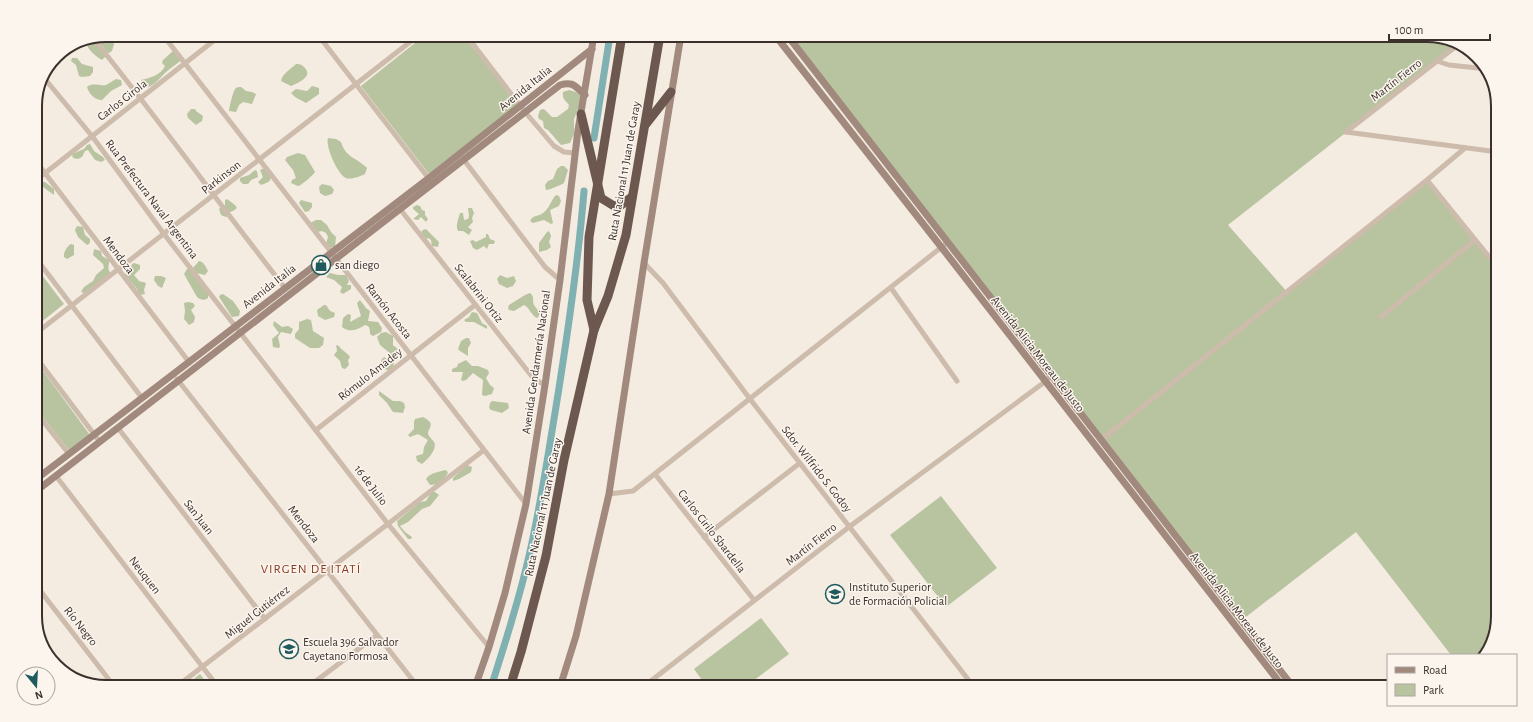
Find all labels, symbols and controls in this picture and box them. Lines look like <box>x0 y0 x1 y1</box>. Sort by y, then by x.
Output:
scale bar <box>1389 16 1490 42</box>
text: 100 m <box>1395 24 1423 36</box>
street label: Martín Fierro <box>1368 56 1424 103</box>
street label: Avenida Italia <box>496 63 554 113</box>
street label: Carlos Girola <box>95 77 149 123</box>
street label: Ruta Nacional 11 Juan de Garay <box>606 100 643 242</box>
street label: Rua Prefectura Naval Argentina <box>103 137 201 261</box>
street label: Parkinson <box>199 158 243 196</box>
street label: Mendoza <box>101 234 137 276</box>
shop icon: san diego <box>310 254 332 276</box>
place label: san diego <box>335 259 379 271</box>
street label: Avenida Italia <box>240 261 298 310</box>
street label: Scalabrini Ortiz <box>452 261 506 325</box>
street label: Ramón Acosta <box>364 281 414 341</box>
street label: Avenida Gendarmería Nacional <box>520 289 552 435</box>
street label: Avenida Alicia Moreau de Justo <box>989 294 1087 414</box>
street label: Rómulo Amadey <box>336 345 405 403</box>
street label: Sdor. Wilfrido S. Godoy <box>779 424 854 515</box>
street label: Ruta Nacional 11 Juan de Garay <box>522 437 565 578</box>
street label: 16 de Julio <box>352 463 390 507</box>
street label: Carlos Cirilo Sbardella <box>676 487 748 575</box>
street label: San Juan <box>182 497 216 537</box>
street label: Mendoza <box>286 503 322 545</box>
street label: Martín Fierro <box>783 520 839 567</box>
street label: Avenida Alicia Moreau de Justo <box>1188 550 1286 670</box>
street label: Neuquen <box>127 554 163 596</box>
district label: VIRGEN DE ITATÍ <box>261 562 361 576</box>
place label: Instituto Superior de Formación Policial <box>849 581 947 607</box>
street label: Miguel Gutiérrez <box>222 583 292 641</box>
school or university icon: Instituto Superior de Formación Policial <box>824 583 846 605</box>
street label: Río Negro <box>62 604 100 648</box>
place label: Escuela 396 Salvador Cayetano Formosa <box>303 636 399 663</box>
school or university icon: Escuela 396 Salvador Cayetano Formosa <box>278 638 300 660</box>
legend <box>1387 654 1517 706</box>
text: Road <box>1423 664 1447 676</box>
north arrow <box>16 666 56 706</box>
text: Park <box>1423 684 1444 696</box>
text: N <box>34 689 44 701</box>

